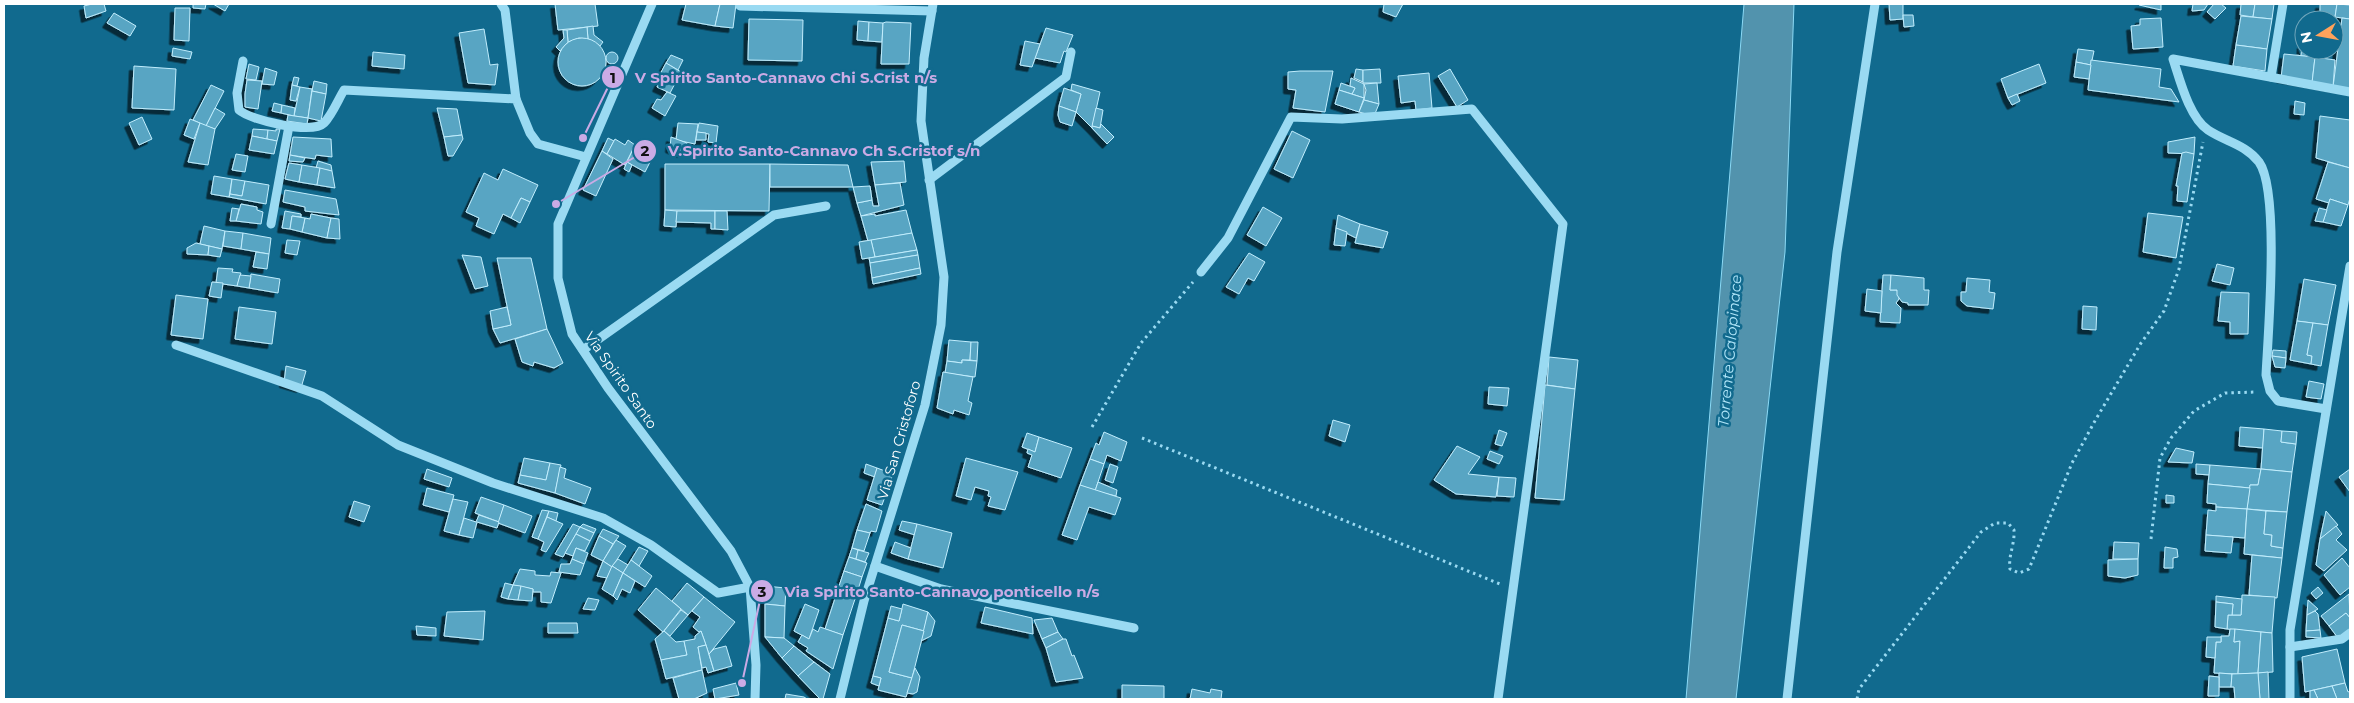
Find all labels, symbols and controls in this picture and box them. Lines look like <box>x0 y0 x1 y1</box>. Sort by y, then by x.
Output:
north arrow <box>2294 10 2344 60</box>
text: N <box>2296 30 2316 45</box>
callout: V Spirito Santo-Cannavo Chi S.Crist n/s <box>600 62 947 92</box>
text: 1 <box>610 68 616 87</box>
text: V Spirito Santo-Cannavo Chi S.Crist n/s <box>634 68 937 87</box>
callout: V.Spirito Santo-Cannavo Ch S.Cristof s/n <box>632 136 990 166</box>
text: 2 <box>641 141 650 160</box>
text: V.Spirito Santo-Cannavo Ch S.Cristof s/n <box>667 141 980 160</box>
water label: Torrente Calopinace <box>1713 274 1746 428</box>
street label: Via Spirito Santo <box>581 328 661 432</box>
street label: Via San Cristoforo <box>873 378 925 502</box>
callout: Via Spirito Santo-Cannavo ponticello n/s <box>749 576 1109 606</box>
text: 3 <box>757 582 767 601</box>
text: Via Spirito Santo-Cannavo ponticello n/s <box>784 582 1100 601</box>

